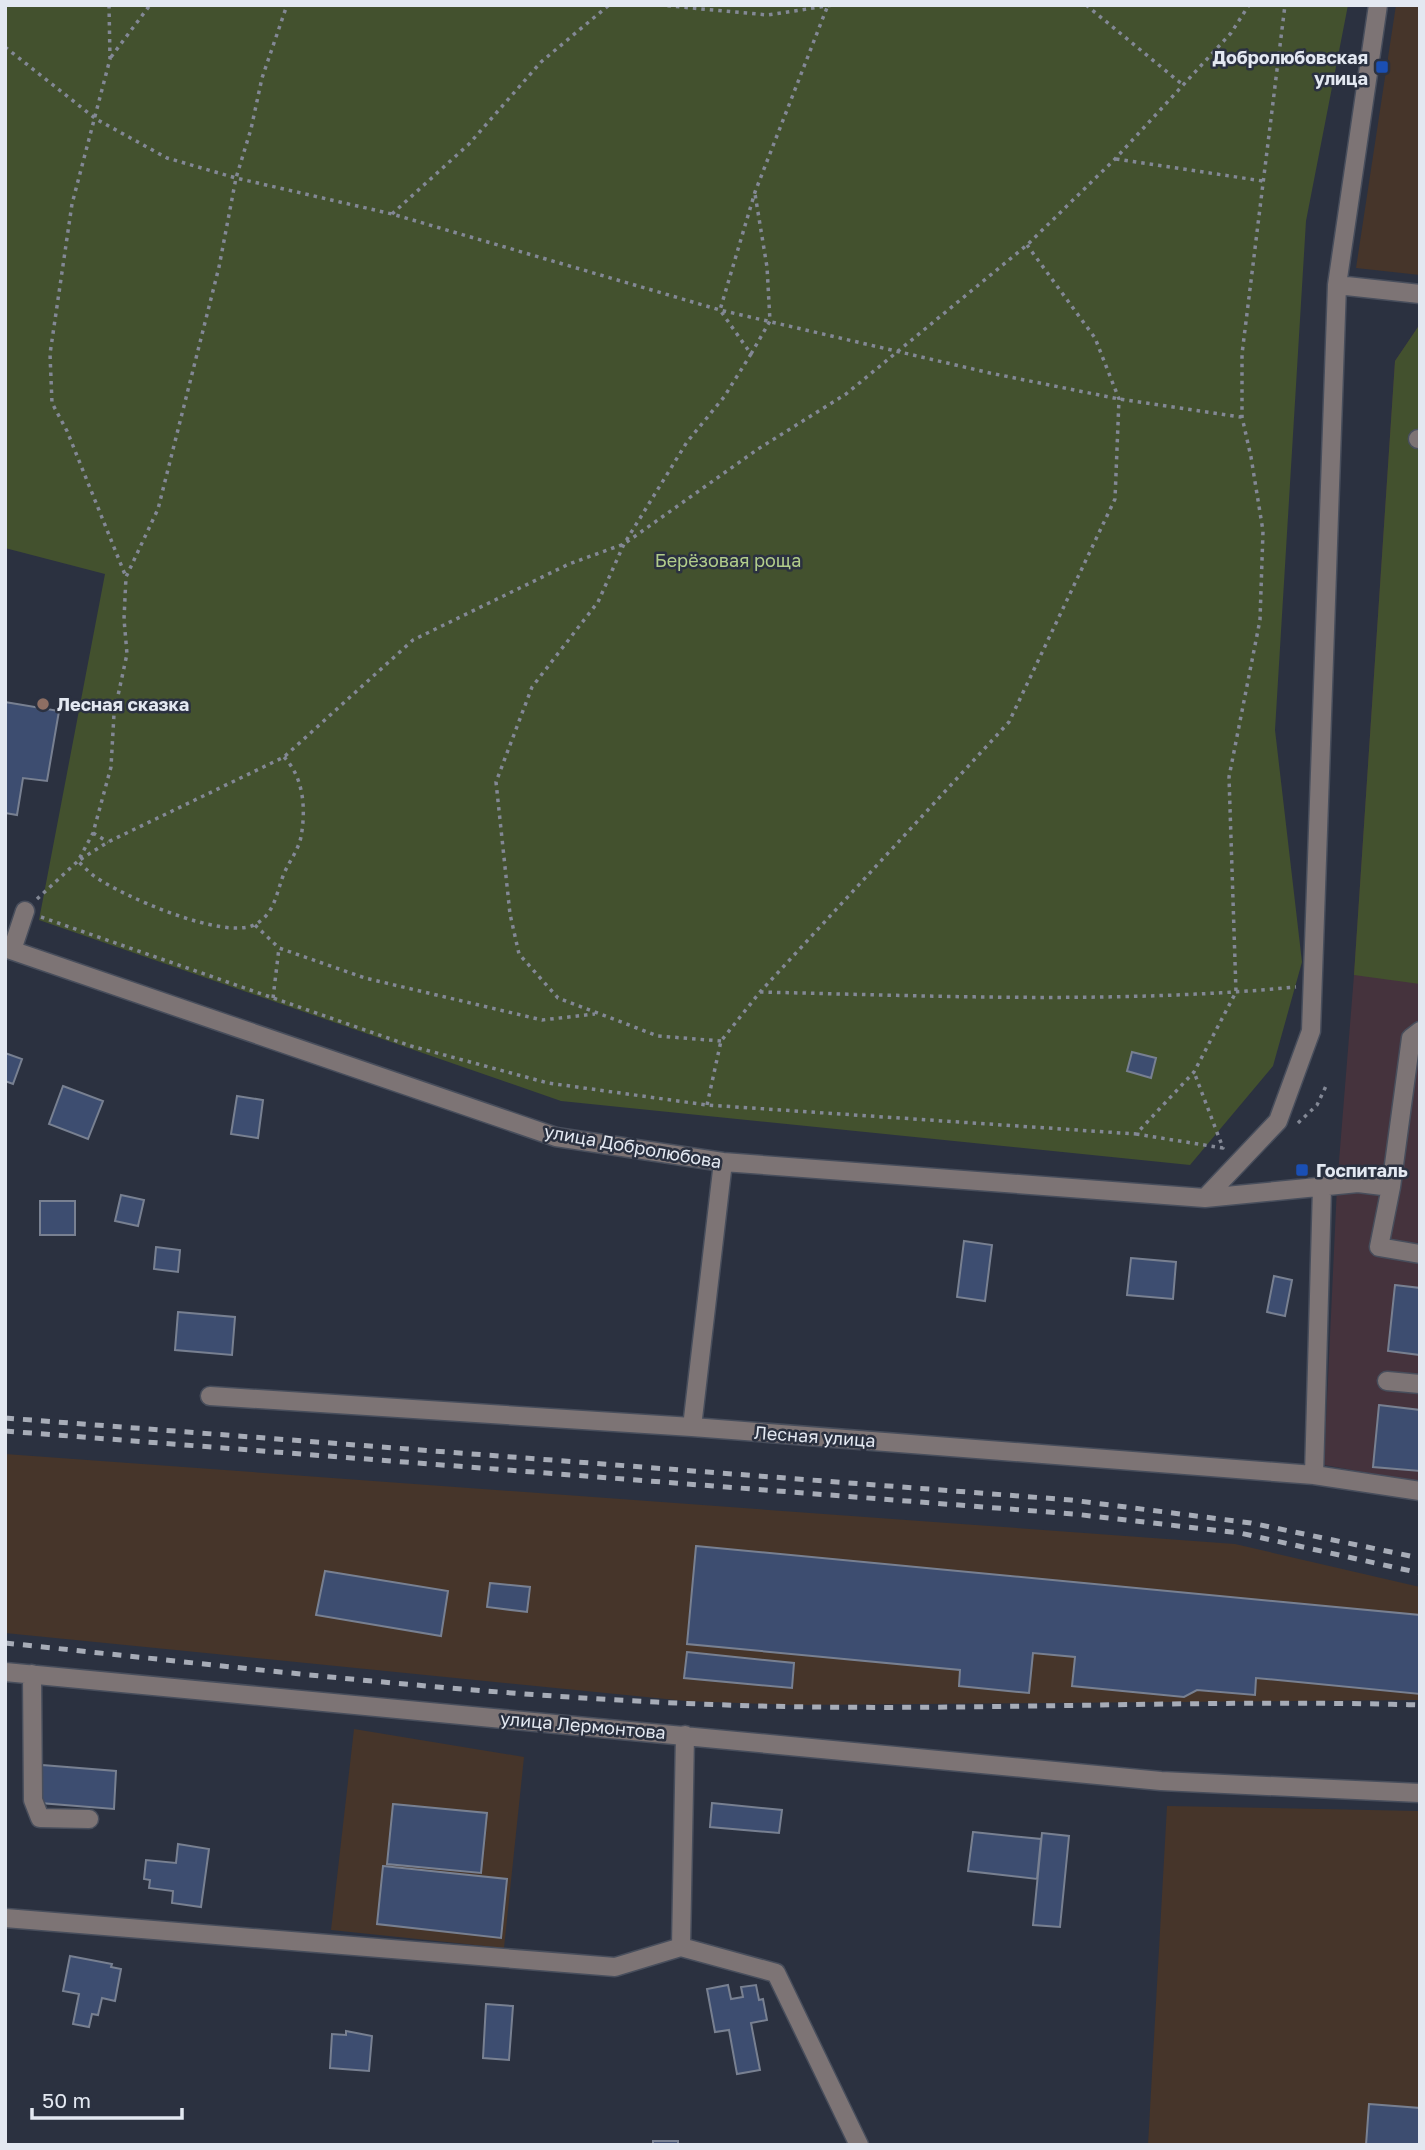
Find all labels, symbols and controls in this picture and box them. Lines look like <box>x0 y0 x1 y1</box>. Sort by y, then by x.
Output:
place label: Добролюбовская улица <box>1213 46 1368 89</box>
marker: Добролюбовская улица <box>1374 59 1390 75</box>
park label: Берёзовая роща <box>655 549 801 571</box>
place label: Лесная сказка <box>57 693 189 715</box>
marker: Лесная сказка <box>35 696 51 712</box>
street label: улица Добролюбова <box>543 1120 723 1172</box>
place label: Госпиталь <box>1316 1159 1408 1181</box>
marker: Госпиталь <box>1294 1162 1310 1178</box>
street label: Лесная улица <box>753 1421 877 1451</box>
street label: улица Лермонтова <box>499 1707 667 1743</box>
scale bar <box>32 2076 182 2120</box>
text: 50 m <box>42 2087 91 2113</box>

